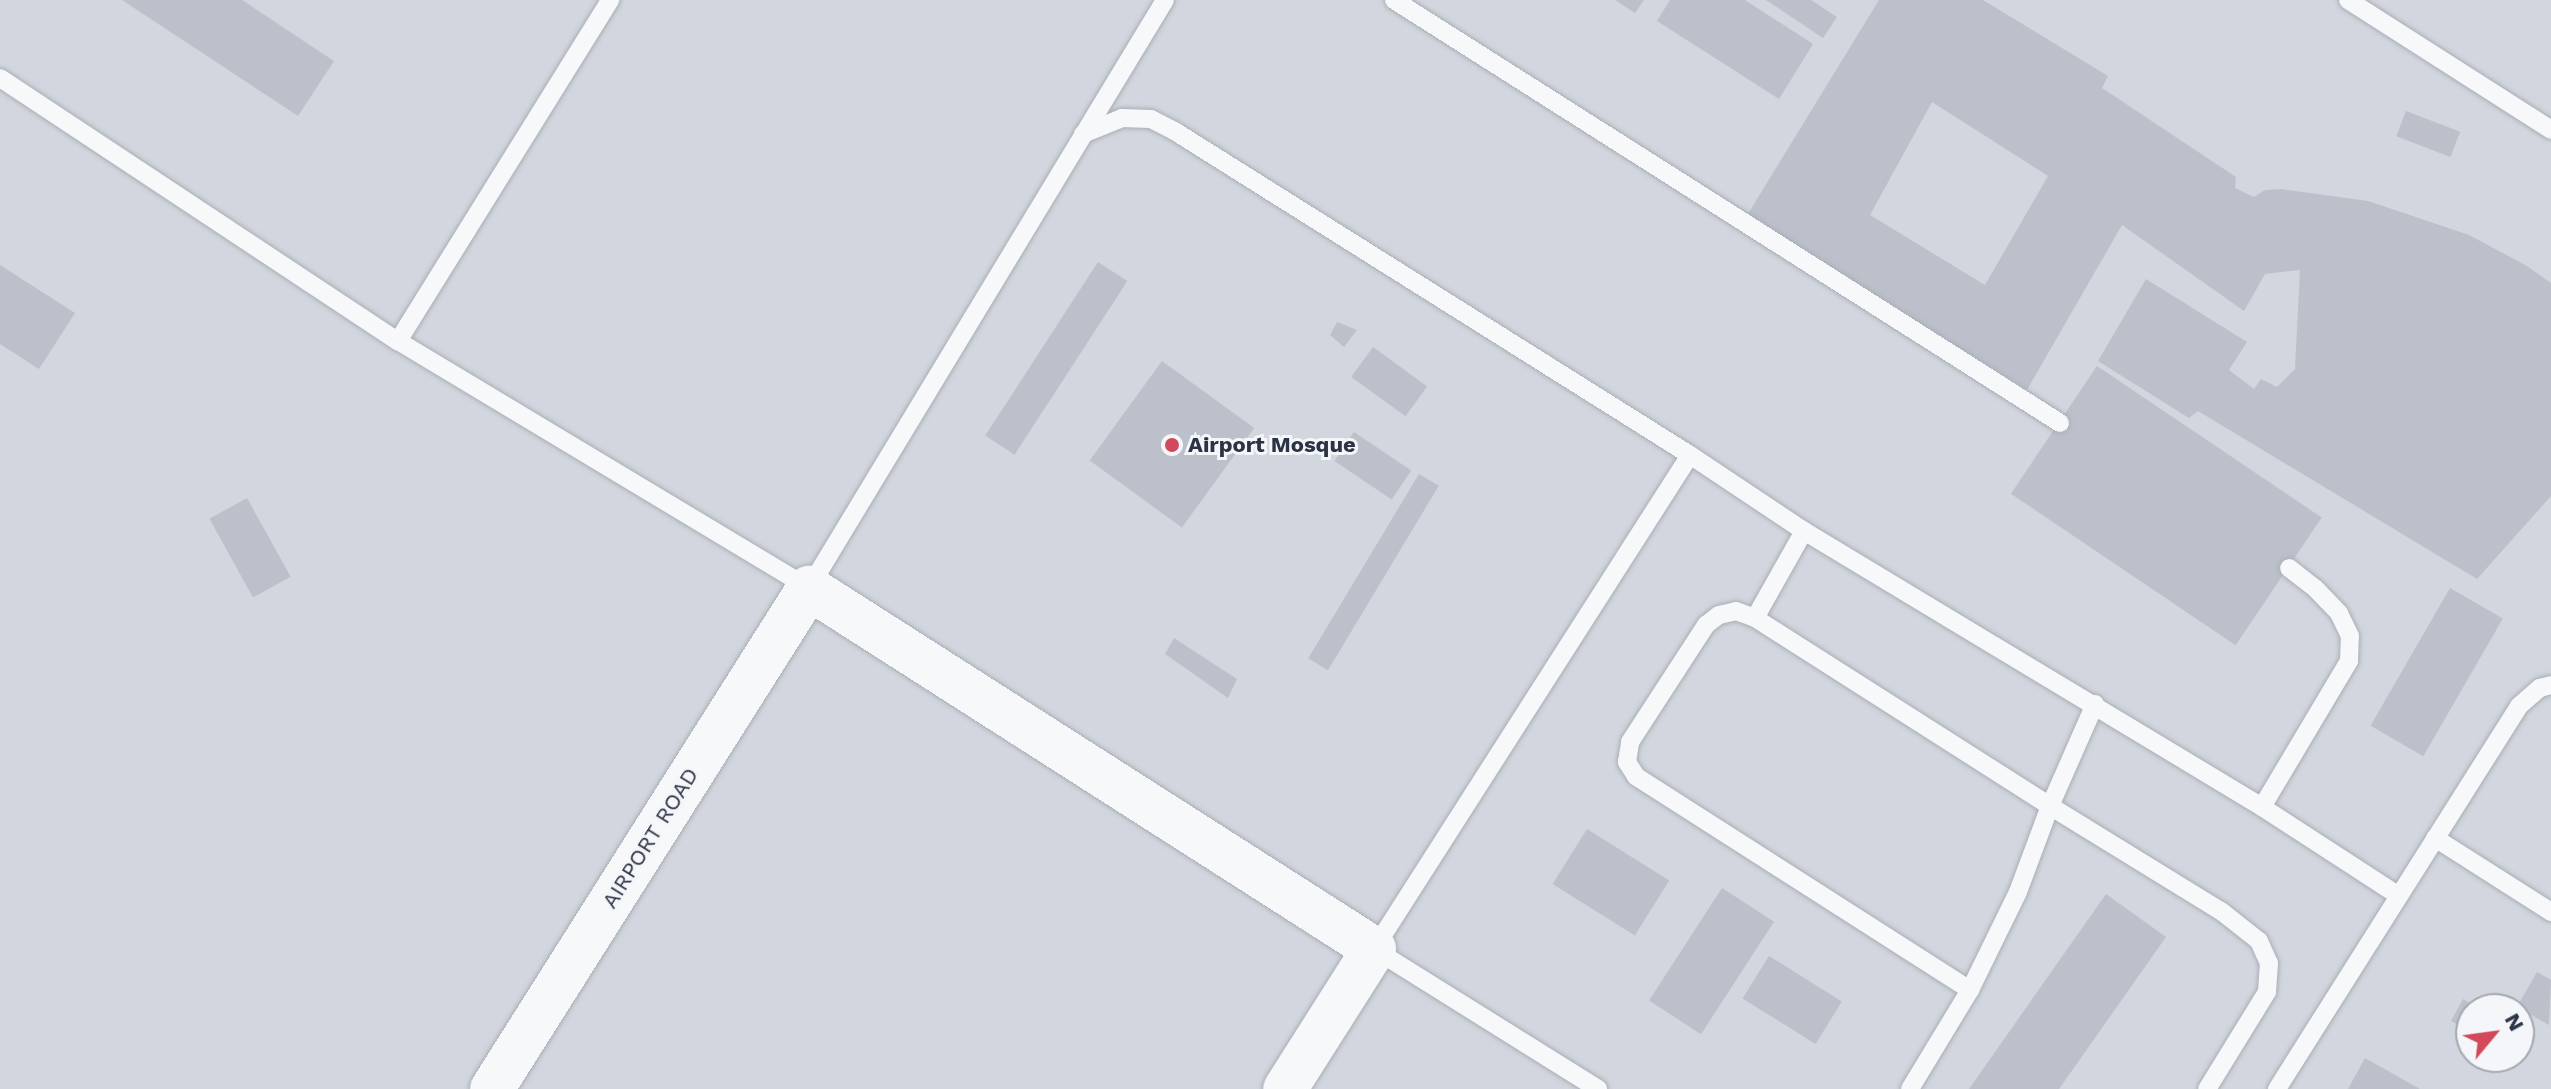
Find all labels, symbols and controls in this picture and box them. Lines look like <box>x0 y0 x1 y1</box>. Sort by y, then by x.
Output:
place label: Airport Mosque <box>1188 432 1356 458</box>
marker: Airport Mosque <box>1163 436 1181 454</box>
street label: AIRPORT ROAD <box>596 763 704 913</box>
north arrow <box>2455 993 2535 1073</box>
text: N <box>2500 1009 2530 1035</box>

